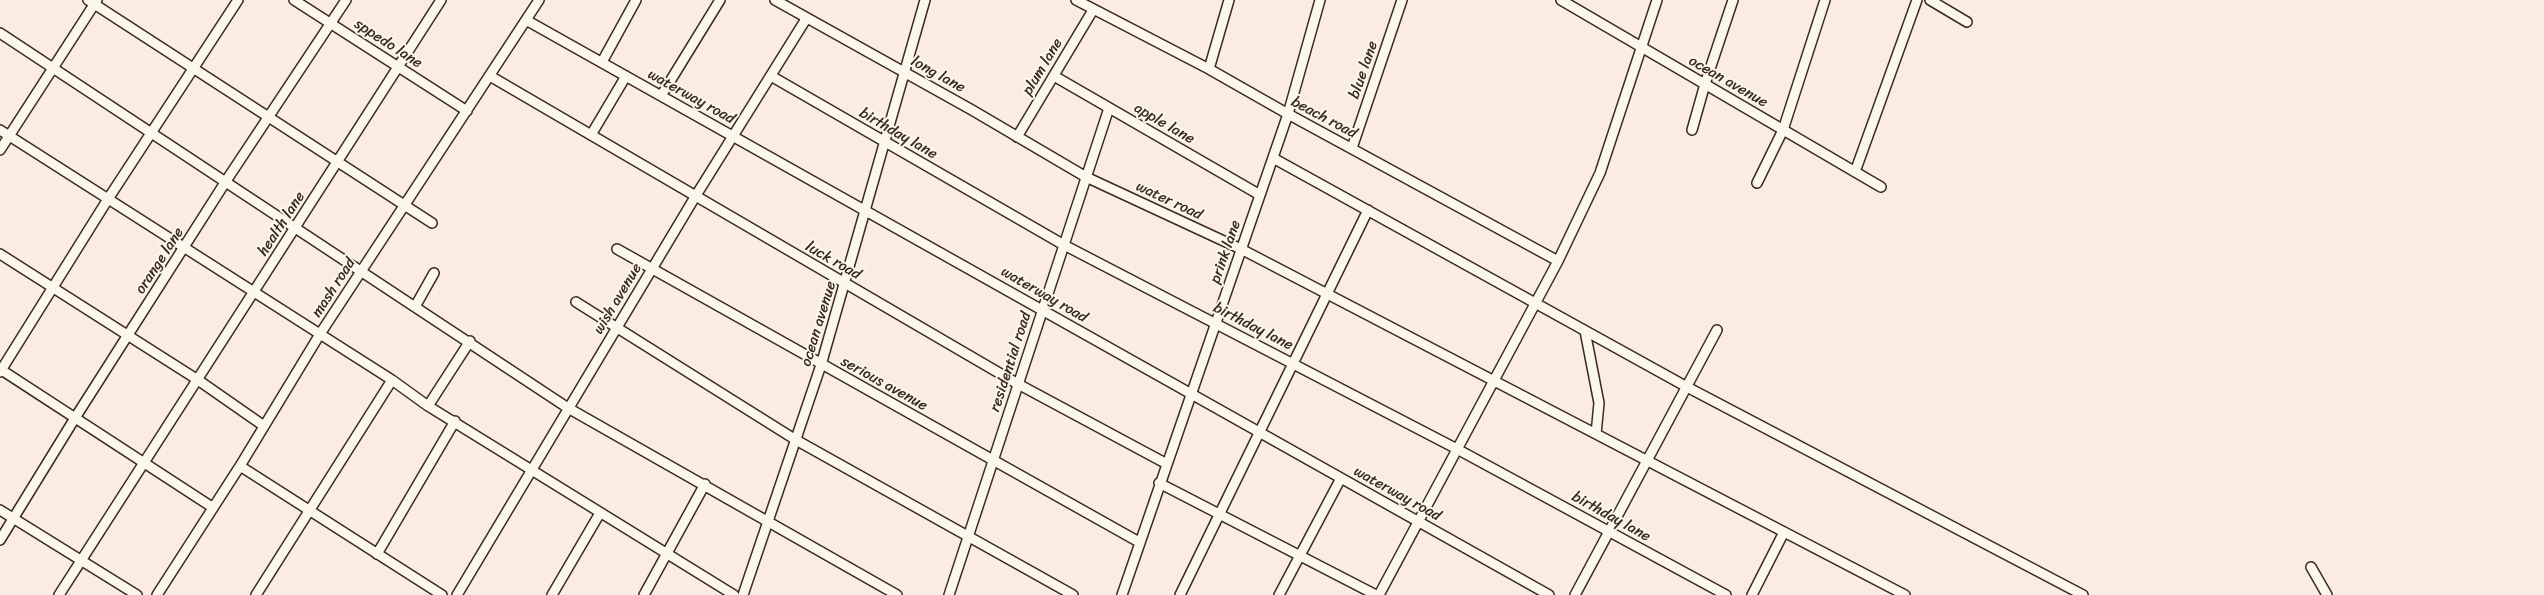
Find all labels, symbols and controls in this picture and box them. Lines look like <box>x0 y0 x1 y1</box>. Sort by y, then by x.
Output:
street label: sppedo lane <box>351 15 425 73</box>
street label: plum lane <box>1019 35 1067 99</box>
street label: blue lane <box>1346 39 1382 101</box>
street label: ocean avenue <box>1685 52 1771 112</box>
street label: long lane <box>908 53 968 97</box>
street label: waterway road <box>644 66 738 128</box>
street label: beach road <box>1288 93 1360 143</box>
street label: apple lane <box>1131 99 1197 149</box>
street label: birthday lane <box>856 104 940 164</box>
street label: water road <box>1133 178 1205 224</box>
street label: health lane <box>255 189 309 259</box>
street label: prink lane <box>1207 218 1245 286</box>
street label: orange lane <box>132 224 188 298</box>
street label: luck road <box>802 238 864 284</box>
street label: mash road <box>308 255 360 321</box>
street label: wish avenue <box>590 260 646 338</box>
street label: waterway road <box>997 263 1091 327</box>
street label: ocean avenue <box>797 279 841 369</box>
street label: birthday lane <box>1210 299 1296 355</box>
street label: residential road <box>986 310 1036 414</box>
street label: serious avenue <box>837 353 931 415</box>
street label: waterway road <box>1350 463 1444 525</box>
street label: birthday lane <box>1569 488 1653 546</box>

